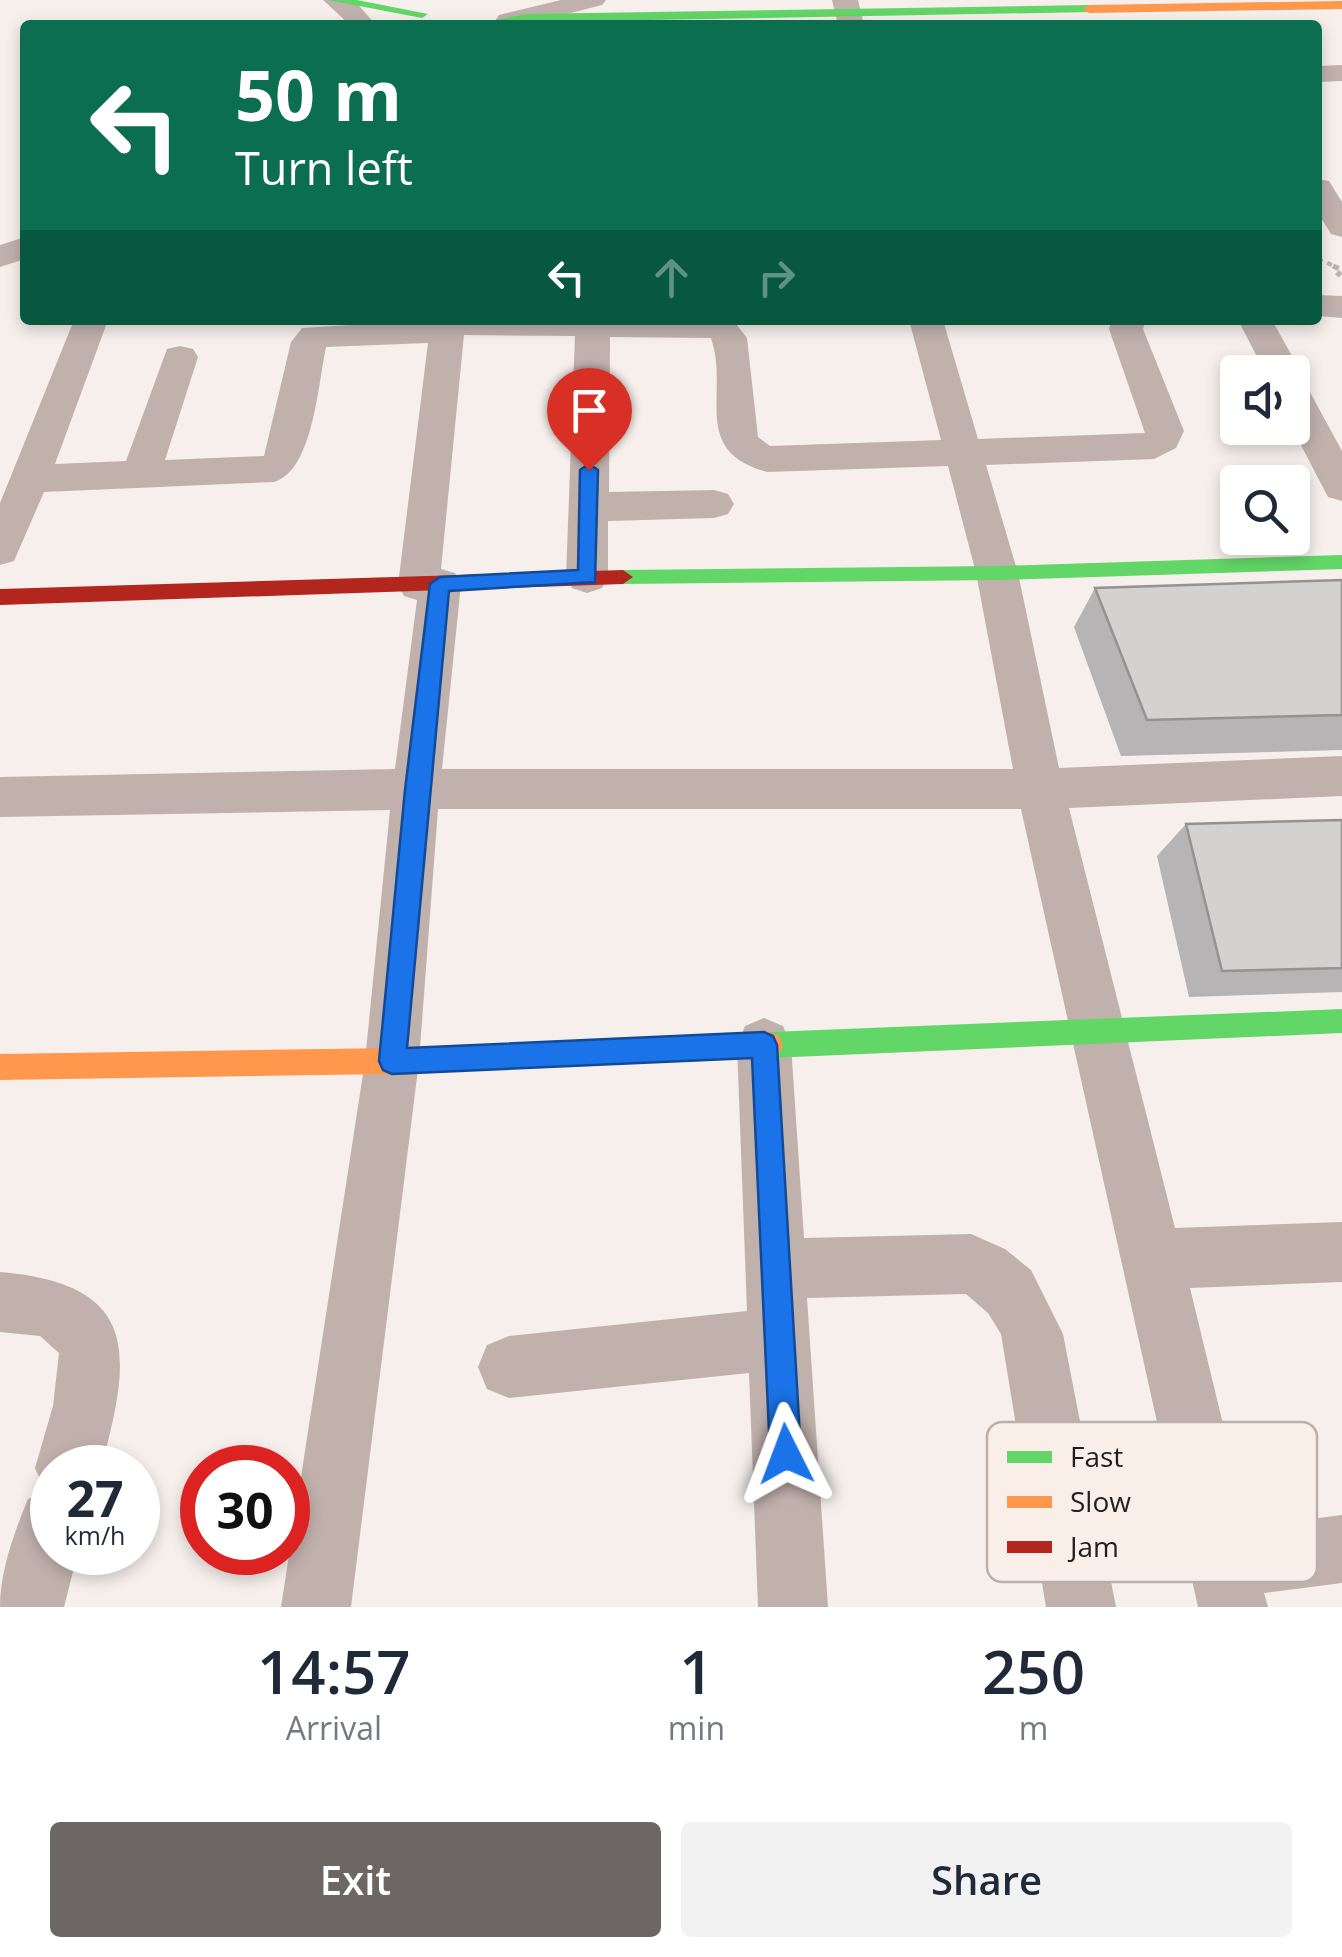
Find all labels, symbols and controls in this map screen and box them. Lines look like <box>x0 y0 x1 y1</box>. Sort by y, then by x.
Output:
text: 50 m <box>235 46 402 142</box>
icon: left <box>70 60 200 190</box>
text: Turn left <box>235 137 413 198</box>
icon: left <box>539 250 594 305</box>
icon: ahead <box>644 250 699 305</box>
icon: right <box>749 250 804 305</box>
map controls <box>1220 355 1310 555</box>
button: sound <box>1220 355 1310 445</box>
pin <box>547 368 632 471</box>
icon: arrive <box>562 383 617 438</box>
button: search <box>1220 465 1310 555</box>
position arrow <box>734 1402 838 1506</box>
legend <box>987 1422 1317 1582</box>
text: Fast <box>1070 1437 1123 1475</box>
speed limit sign: 30 <box>180 1445 310 1575</box>
text: 27 <box>66 1464 124 1532</box>
text: Slow <box>1070 1482 1131 1520</box>
text: km/h <box>65 1518 125 1552</box>
text: Jam <box>1067 1527 1119 1565</box>
text: 14:57 <box>257 1630 411 1712</box>
text: 1 <box>679 1630 714 1712</box>
text: 250 <box>982 1630 1085 1712</box>
text: Arrival <box>286 1706 382 1749</box>
text: min <box>668 1706 725 1749</box>
text: m <box>1019 1706 1048 1749</box>
button: Exit <box>50 1822 661 1937</box>
button: Share <box>681 1822 1292 1937</box>

